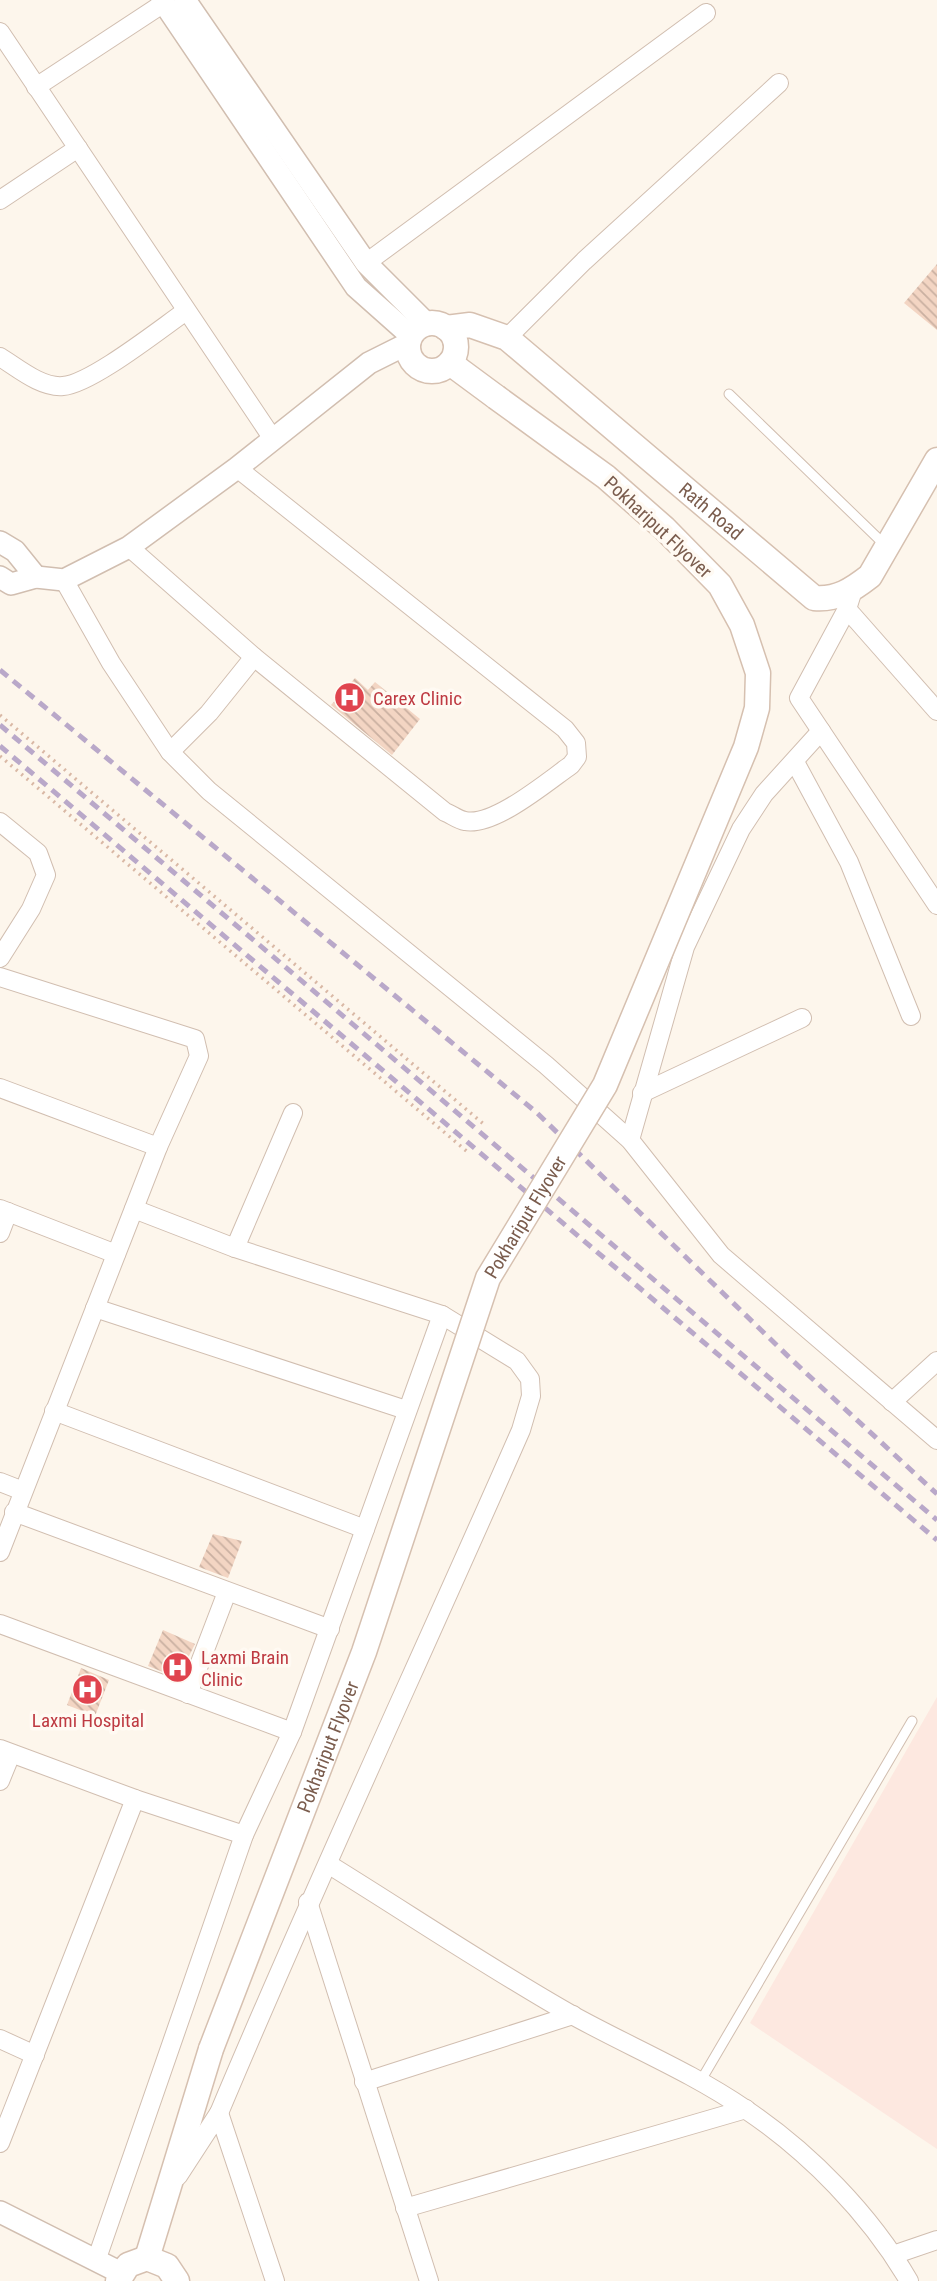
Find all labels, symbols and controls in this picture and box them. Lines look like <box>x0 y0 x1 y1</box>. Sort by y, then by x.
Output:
street label: Pokhariput Flyover <box>599 471 717 583</box>
street label: Rath Road <box>675 477 748 544</box>
hospital icon: Carex Clinic <box>333 681 367 715</box>
place label: Carex Clinic <box>373 687 462 710</box>
street label: Pokhariput Flyover <box>479 1151 571 1282</box>
place label: Laxmi Brain Clinic <box>201 1646 289 1691</box>
hospital icon: Laxmi Brain Clinic <box>161 1651 195 1685</box>
hospital icon: Laxmi Hospital <box>71 1672 105 1706</box>
street label: Pokhariput Flyover <box>292 1677 363 1816</box>
place label: Laxmi Hospital <box>32 1709 144 1732</box>

